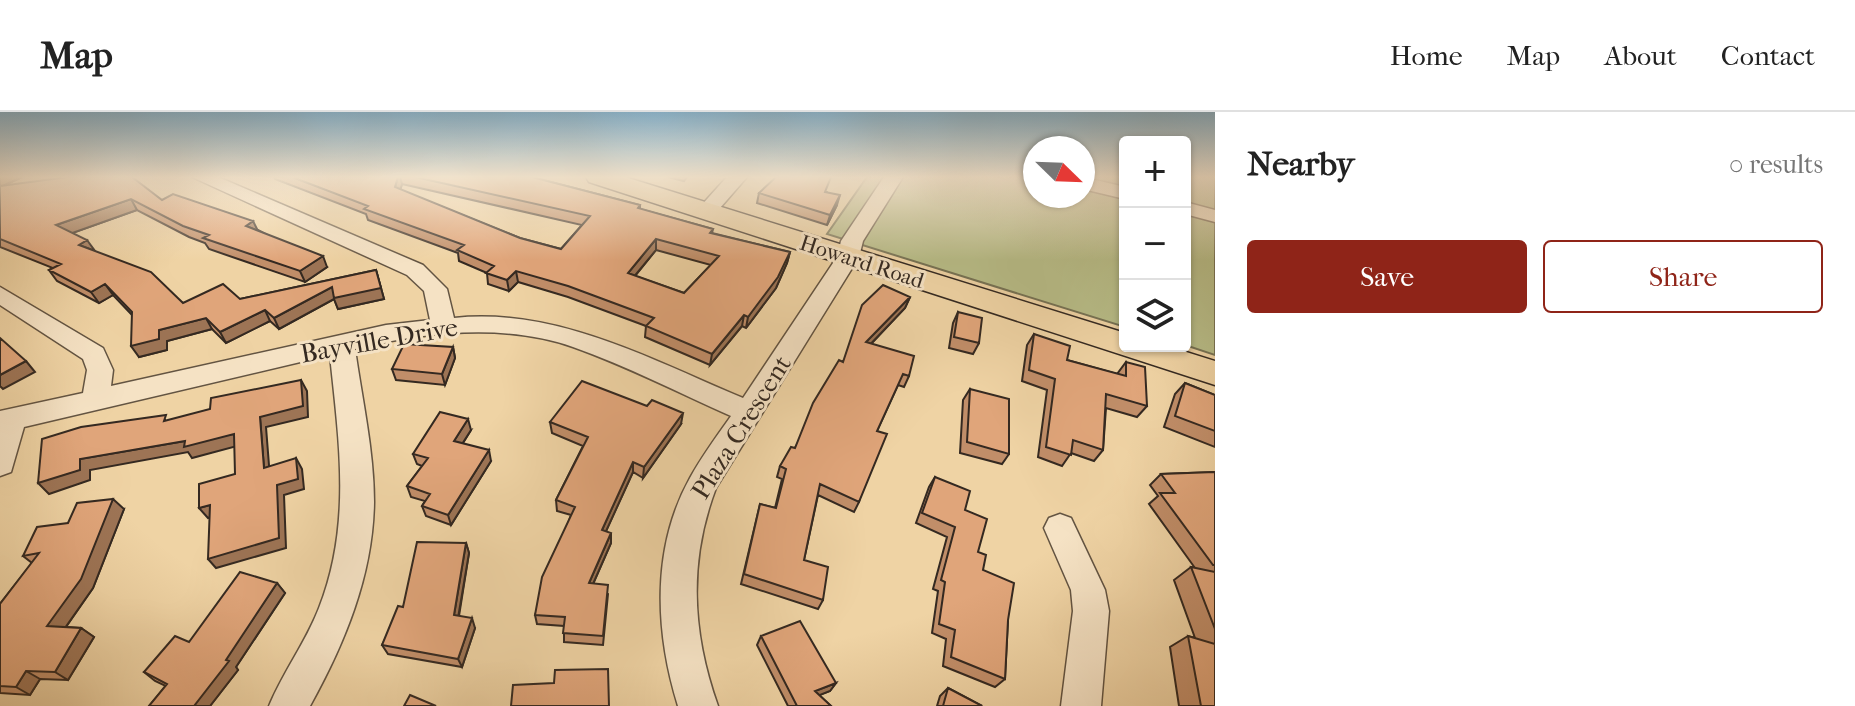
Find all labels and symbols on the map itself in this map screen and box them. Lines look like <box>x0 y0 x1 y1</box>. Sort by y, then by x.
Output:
north arrow <box>1023 136 1095 208</box>
street label: Howard Road <box>796 230 928 295</box>
street label: Bayville Drive <box>298 311 460 370</box>
street label: Plaza Crescent <box>685 349 798 505</box>

